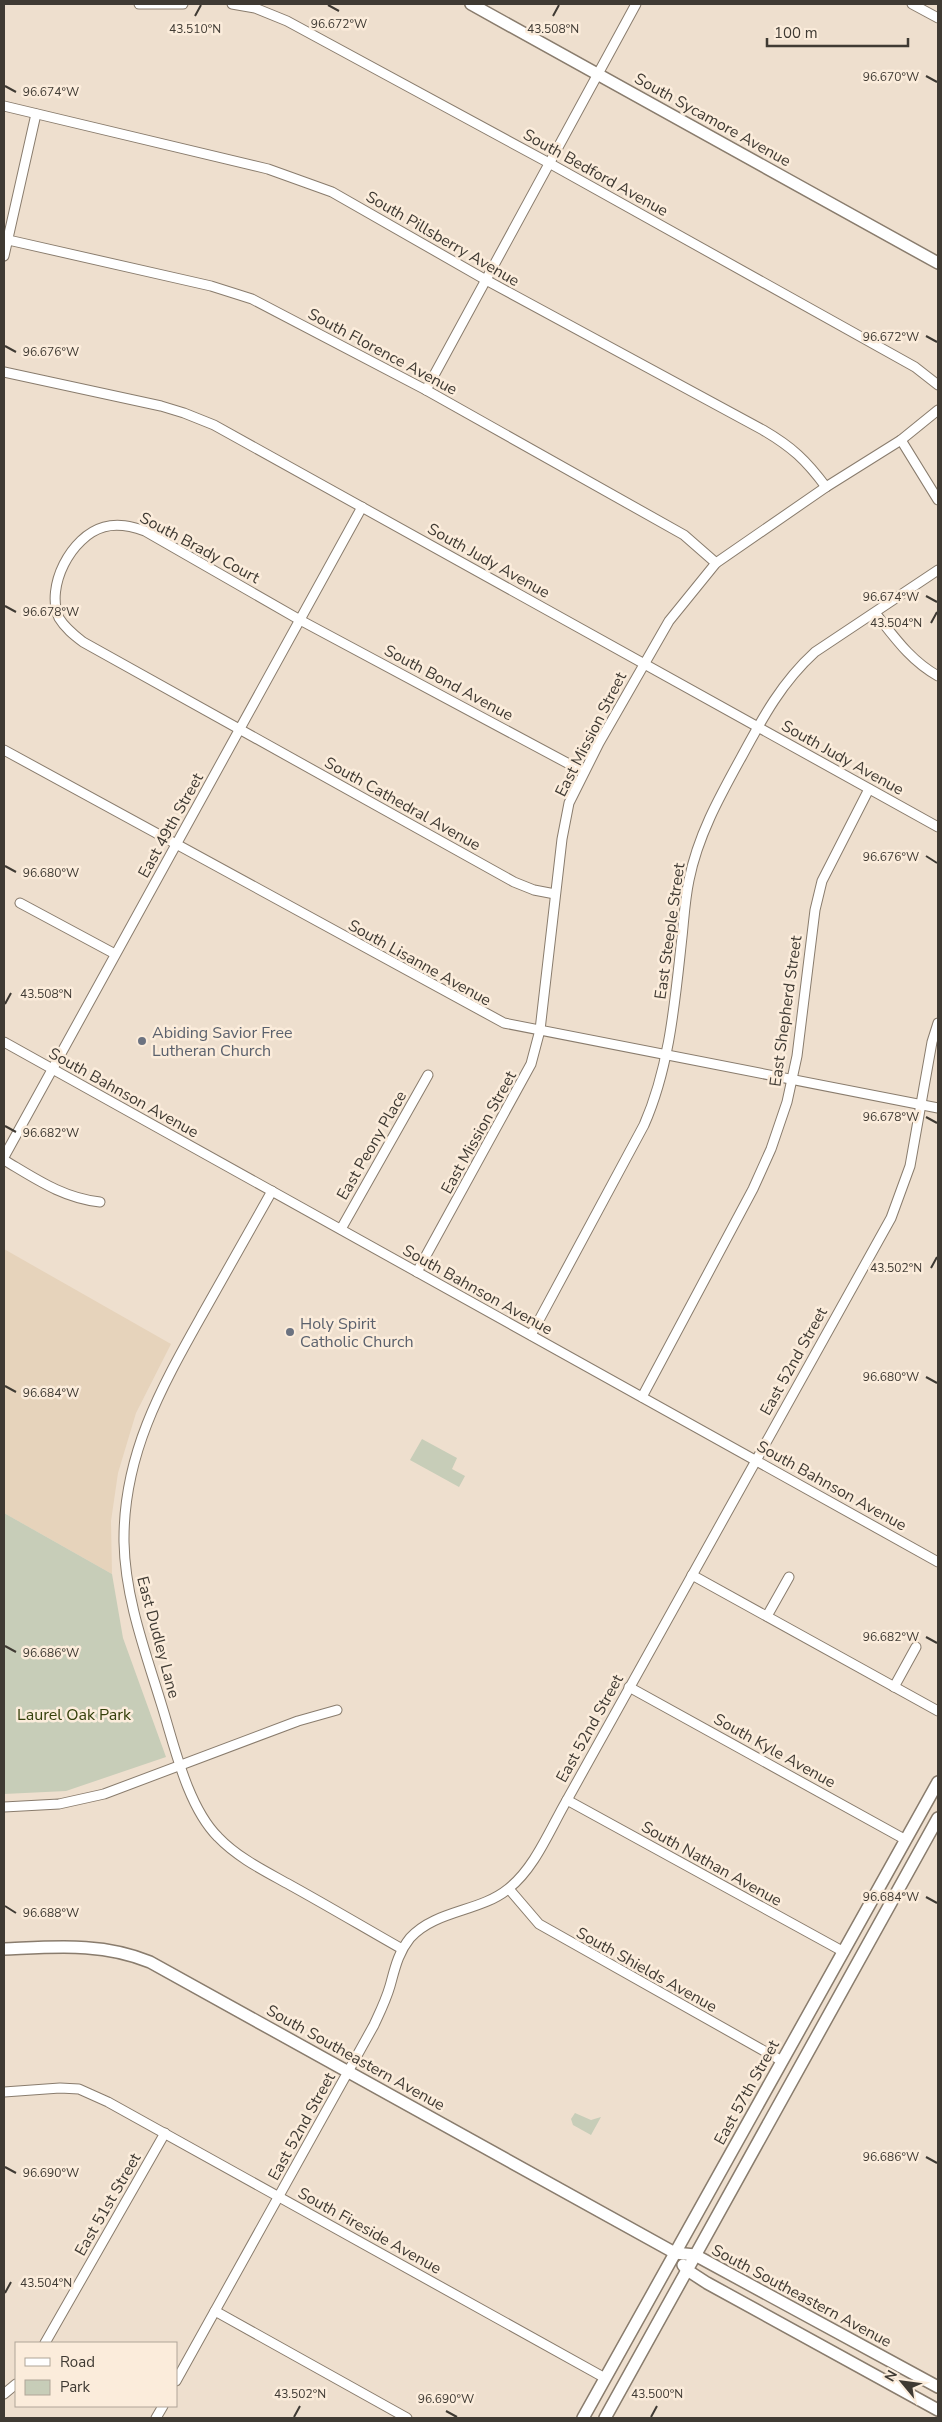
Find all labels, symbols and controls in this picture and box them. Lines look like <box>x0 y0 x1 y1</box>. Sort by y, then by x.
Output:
scale bar <box>767 15 908 47</box>
text: 96.672°W <box>311 16 367 32</box>
text: 43.510°N <box>169 21 221 37</box>
text: 43.508°N <box>527 21 579 37</box>
text: 100 m <box>774 23 818 43</box>
street label: South Sycamore Avenue <box>630 68 795 172</box>
text: 96.670°W <box>863 69 919 85</box>
text: 96.674°W <box>23 84 79 100</box>
street label: South Bedford Avenue <box>519 124 672 222</box>
street label: South Pillsberry Avenue <box>362 186 523 292</box>
street label: South Florence Avenue <box>304 303 461 401</box>
text: 96.672°W <box>863 329 919 345</box>
text: 96.676°W <box>23 344 79 360</box>
street label: South Brady Court <box>136 507 264 589</box>
street label: South Judy Avenue <box>423 518 554 604</box>
text: 96.674°W <box>863 589 919 605</box>
text: 96.678°W <box>23 604 79 620</box>
text: 43.504°N <box>870 615 922 631</box>
street label: South Bond Avenue <box>380 640 517 726</box>
street label: East Mission Street <box>550 668 632 801</box>
street label: South Judy Avenue <box>777 715 908 801</box>
street label: South Cathedral Avenue <box>320 752 485 856</box>
street label: East 49th Street <box>133 769 209 882</box>
text: 96.676°W <box>863 849 919 865</box>
street label: East Steeple Street <box>650 861 691 1001</box>
text: 96.680°W <box>23 865 79 881</box>
street label: South Lisanne Avenue <box>344 914 495 1011</box>
street label: East Shepherd Street <box>765 934 808 1088</box>
text: 43.508°N <box>20 986 72 1002</box>
place label: Abiding Savior Free Lutheran Church <box>152 1022 293 1062</box>
marker: Abiding Savior Free Lutheran Church <box>136 1035 148 1047</box>
street label: South Bahnson Avenue <box>45 1042 202 1143</box>
street label: East Mission Street <box>436 1067 522 1198</box>
street label: East Peony Place <box>332 1087 412 1204</box>
text: 96.678°W <box>863 1109 919 1125</box>
text: 96.682°W <box>23 1125 79 1141</box>
street label: South Bahnson Avenue <box>399 1239 556 1340</box>
text: 43.502°N <box>870 1260 922 1276</box>
street label: East 52nd Street <box>755 1303 833 1419</box>
place label: Holy Spirit Catholic Church <box>300 1313 414 1353</box>
marker: Holy Spirit Catholic Church <box>284 1326 296 1338</box>
text: 96.680°W <box>863 1369 919 1385</box>
text: 96.684°W <box>23 1385 79 1401</box>
street label: South Bahnson Avenue <box>753 1435 910 1536</box>
street label: East Dudley Lane <box>131 1574 185 1701</box>
text: 96.682°W <box>863 1629 919 1645</box>
text: 96.686°W <box>23 1645 79 1661</box>
street label: East 52nd Street <box>551 1670 629 1786</box>
park label: Laurel Oak Park <box>17 1704 132 1726</box>
street label: South Kyle Avenue <box>710 1708 839 1793</box>
street label: South Nathan Avenue <box>637 1816 786 1912</box>
text: 96.684°W <box>863 1889 919 1905</box>
text: 96.688°W <box>23 1905 79 1921</box>
street label: South Shields Avenue <box>572 1922 721 2018</box>
street label: South Southeastern Avenue <box>262 2000 449 2116</box>
street label: East 57th Street <box>709 2036 785 2149</box>
street label: East 52nd Street <box>263 2068 341 2184</box>
street label: East 51st Street <box>70 2149 146 2260</box>
text: 96.686°W <box>863 2149 919 2165</box>
text: 96.690°W <box>23 2165 79 2181</box>
street label: South Fireside Avenue <box>294 2182 445 2280</box>
street label: South Southeastern Avenue <box>708 2239 895 2353</box>
text: 43.504°N <box>20 2275 72 2291</box>
legend <box>15 2342 178 2407</box>
text: Road <box>60 2352 95 2372</box>
north arrow <box>877 2357 927 2407</box>
text: N <box>880 2367 902 2385</box>
text: Park <box>60 2377 90 2397</box>
text: 43.502°N <box>274 2386 326 2402</box>
text: 43.500°N <box>631 2386 683 2402</box>
text: 96.690°W <box>418 2391 474 2407</box>

